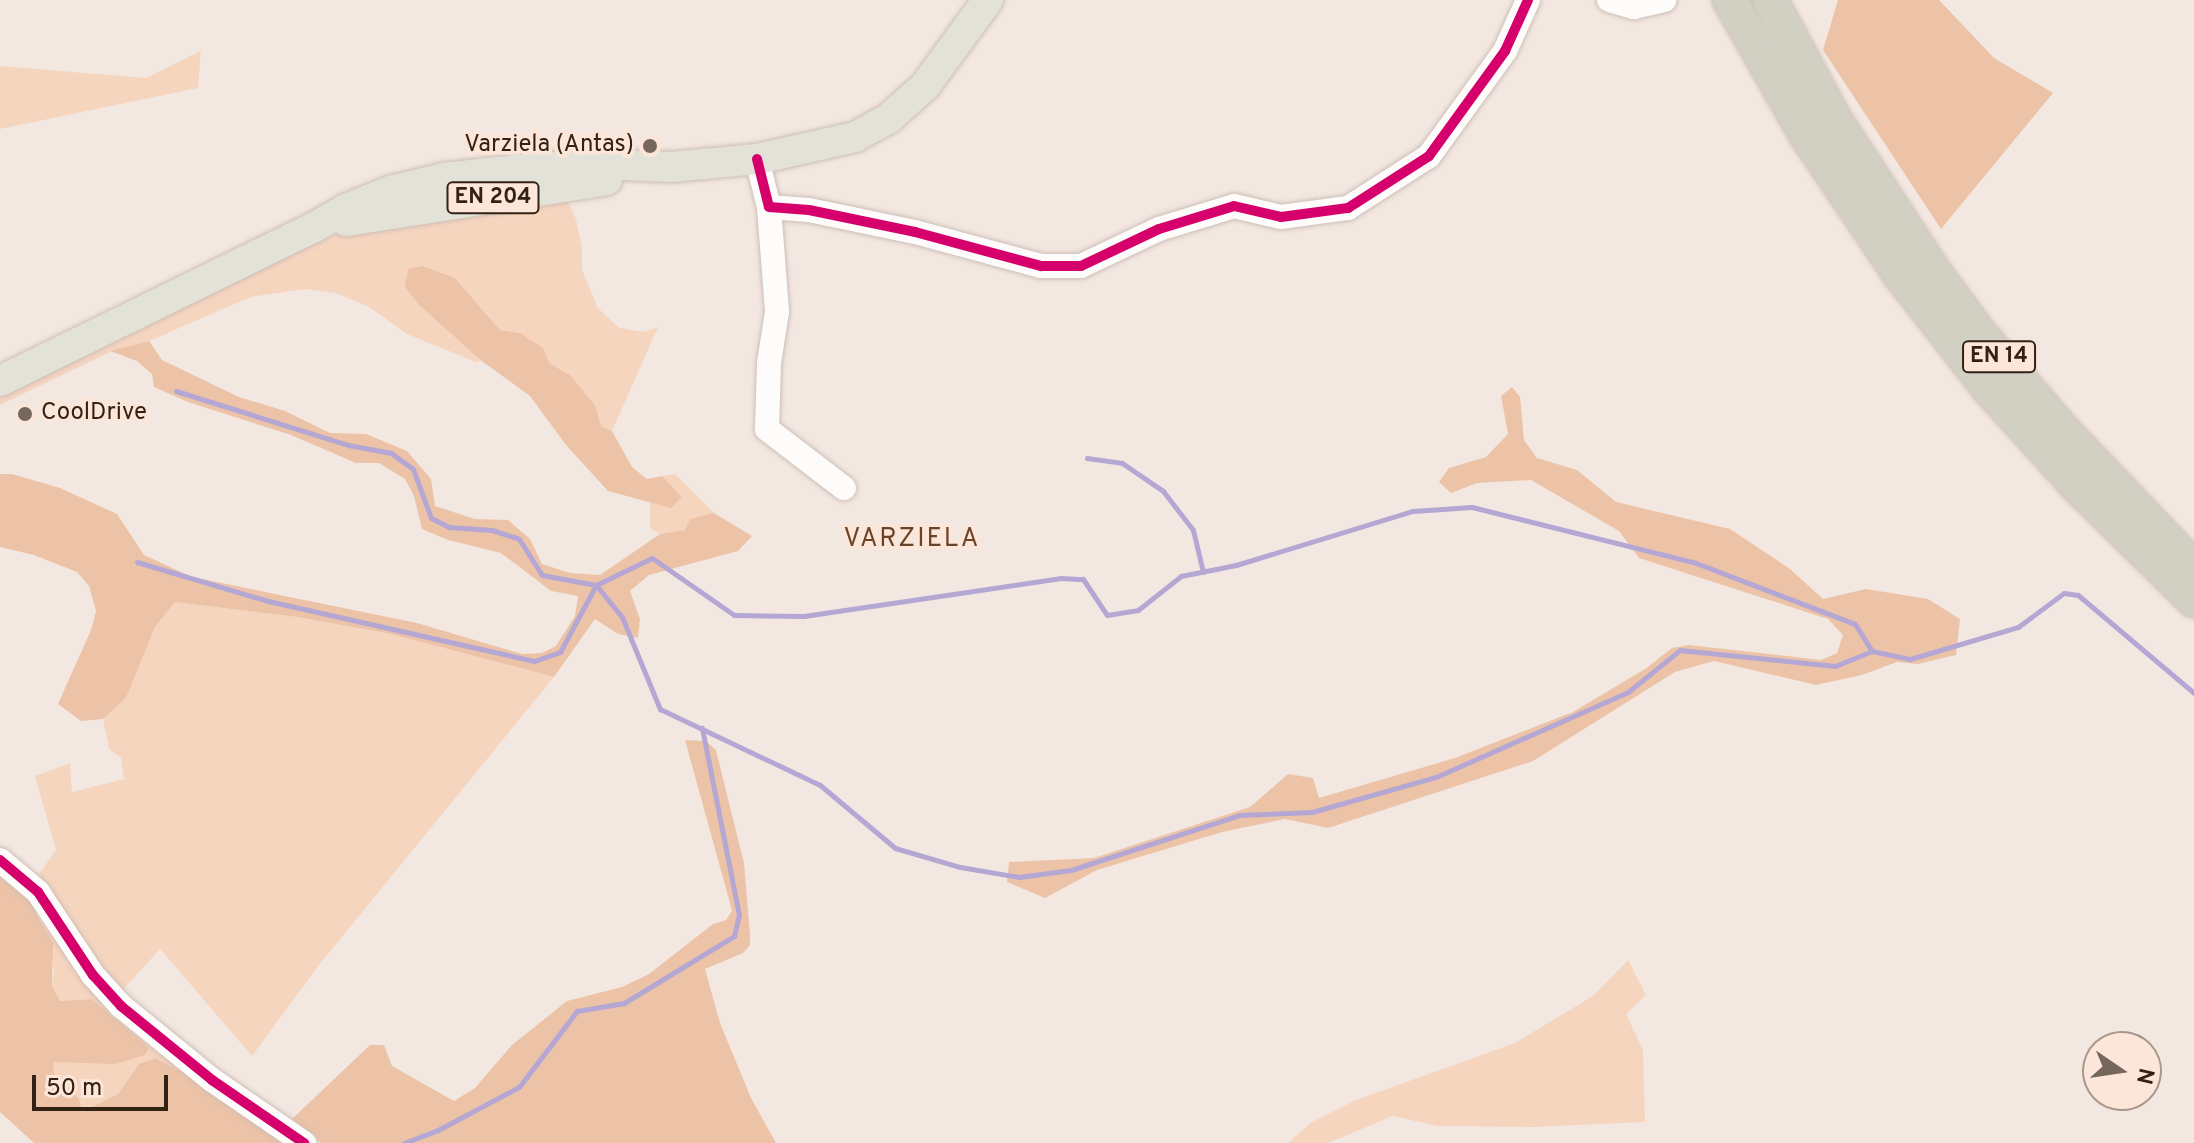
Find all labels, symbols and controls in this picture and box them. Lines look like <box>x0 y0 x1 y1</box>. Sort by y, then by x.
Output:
place label: Varziela (Antas) <box>464 132 634 160</box>
marker: Varziela (Antas) <box>641 137 659 155</box>
road number: EN 204 <box>445 180 541 216</box>
road number: EN 14 <box>1961 339 2037 375</box>
place label: CoolDrive <box>41 400 147 428</box>
marker: CoolDrive <box>16 405 34 423</box>
district label: VARZIELA <box>844 524 980 556</box>
north arrow <box>2082 1031 2162 1111</box>
scale bar <box>36 1059 172 1109</box>
text: N <box>2129 1065 2159 1087</box>
text: 50 m <box>46 1074 102 1104</box>

